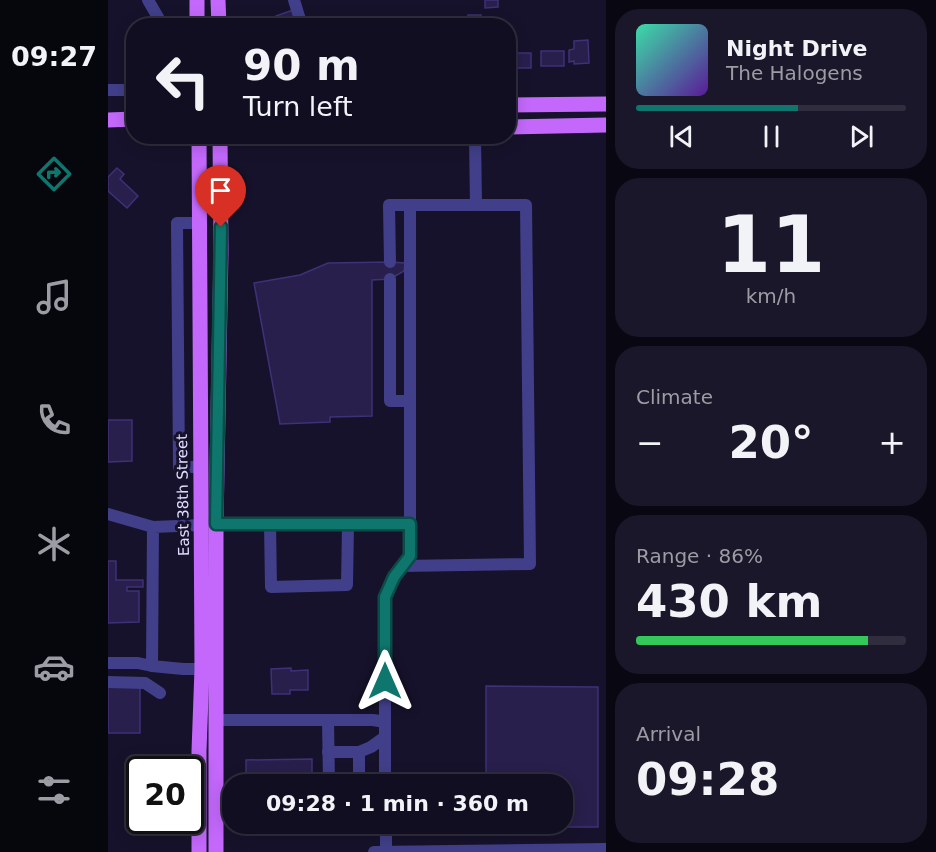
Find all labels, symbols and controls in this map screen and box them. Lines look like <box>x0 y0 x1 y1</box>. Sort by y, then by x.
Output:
text: Night Drive <box>726 36 867 61</box>
text: 09:27 <box>11 41 97 72</box>
text: 90 m <box>243 41 360 90</box>
icon: left <box>144 42 222 120</box>
text: The Halogens <box>726 61 863 85</box>
text: Turn left <box>243 91 353 122</box>
icon: previous <box>665 120 698 153</box>
icon: pause <box>755 120 788 153</box>
icon: next <box>845 120 878 153</box>
icon: directions <box>33 153 75 195</box>
pin <box>195 165 246 227</box>
icon: arrive <box>204 174 237 207</box>
text: 11 <box>717 200 825 290</box>
icon: music <box>33 276 75 318</box>
text: km/h <box>746 284 796 308</box>
text: Climate <box>636 385 713 409</box>
icon: phone <box>33 399 75 441</box>
text: 20° <box>728 416 814 469</box>
text: − <box>636 423 664 462</box>
text: + <box>878 423 906 462</box>
street label: East 38th Street <box>173 434 193 556</box>
icon: climate <box>33 523 75 565</box>
text: Range · 86% <box>636 544 763 568</box>
text: 430 km <box>636 575 822 628</box>
icon: car <box>33 646 75 688</box>
position arrow <box>353 649 417 713</box>
text: Arrival <box>636 722 701 746</box>
text: 09:28 <box>636 753 779 806</box>
speed limit sign: 20 <box>126 756 204 834</box>
icon: filters <box>33 769 75 811</box>
text: 09:28 · 1 min · 360 m <box>266 791 529 816</box>

